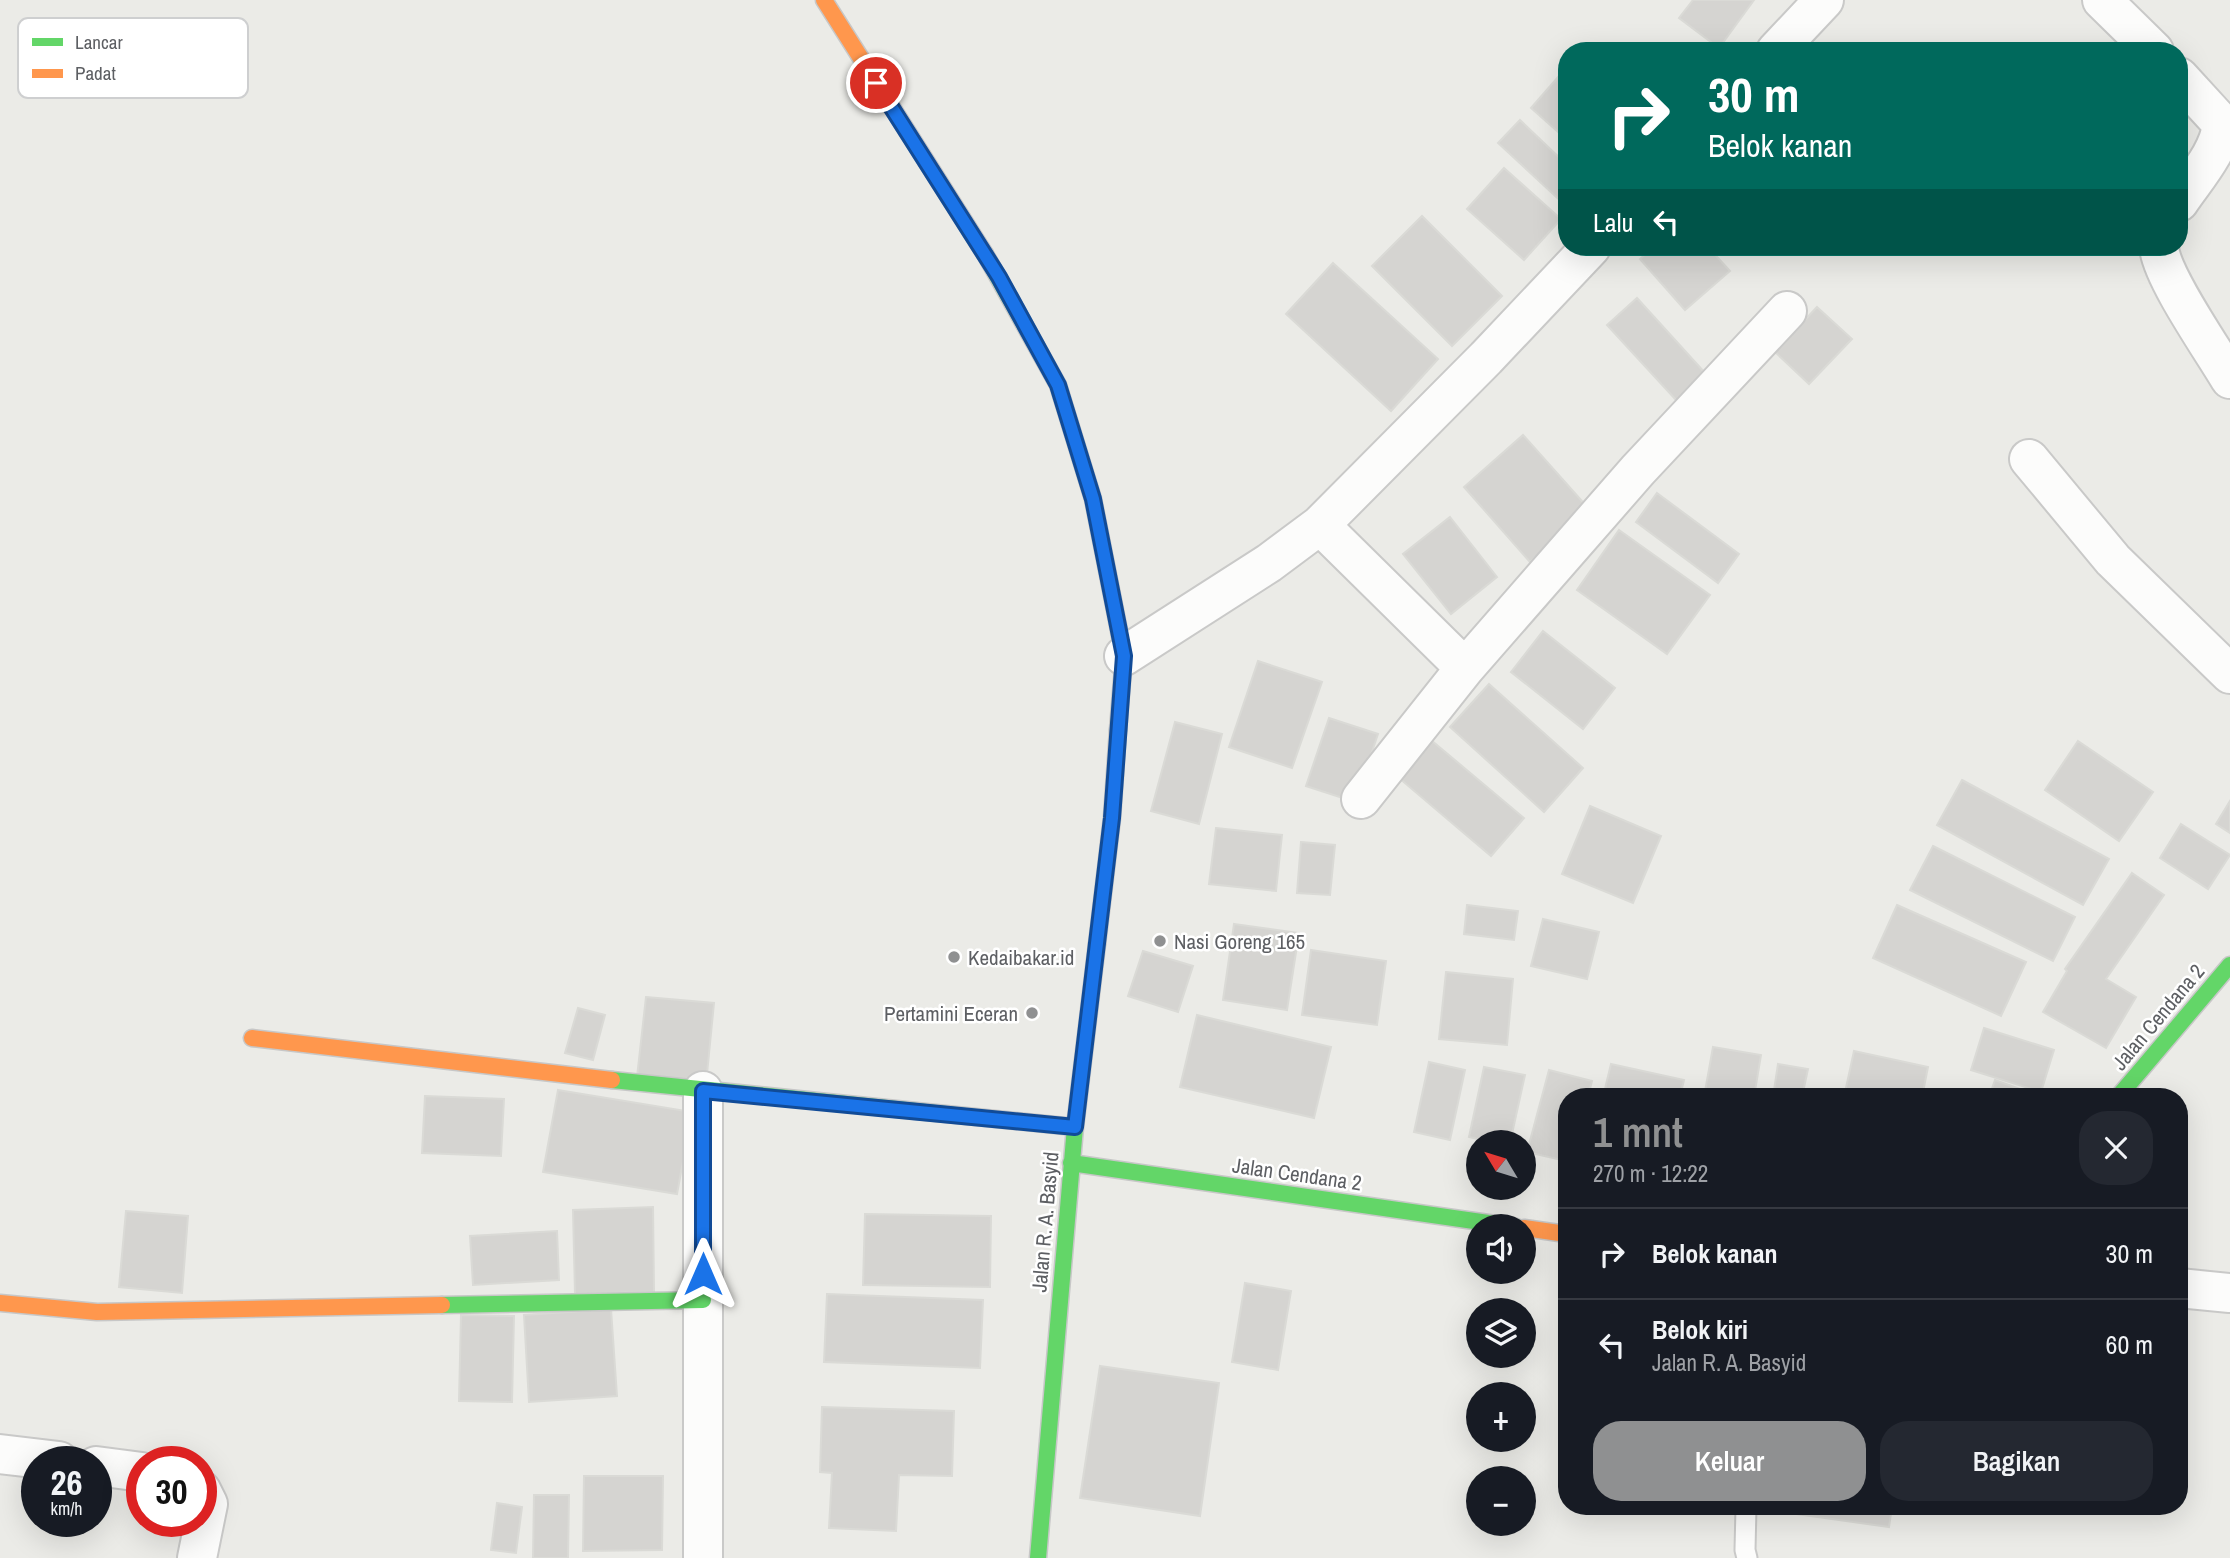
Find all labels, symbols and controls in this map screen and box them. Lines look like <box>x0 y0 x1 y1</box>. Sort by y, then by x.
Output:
legend <box>18 18 248 98</box>
text: Lancar <box>75 29 123 55</box>
pin <box>846 53 906 113</box>
text: Padat <box>75 60 116 86</box>
text: 30 m <box>1708 61 1800 127</box>
icon: arrive <box>857 64 895 102</box>
icon: right <box>1593 70 1684 161</box>
text: Belok kanan <box>1708 124 1852 167</box>
icon: left <box>1647 203 1685 241</box>
text: Lalu <box>1593 205 1633 240</box>
place label: Nasi Goreng 165 <box>1174 927 1305 956</box>
marker: Nasi Goreng 165 <box>1152 933 1168 949</box>
place label: Kedaibakar.id <box>968 943 1074 972</box>
marker: Kedaibakar.id <box>946 949 962 965</box>
street label: Jalan Cendana 2 <box>2105 958 2211 1076</box>
place label: Pertamini Eceran <box>884 999 1018 1028</box>
marker: Pertamini Eceran <box>1024 1005 1040 1021</box>
text: 1 mnt <box>1593 1104 1683 1160</box>
button: close <box>2079 1111 2153 1185</box>
north arrow <box>1466 1130 1536 1200</box>
map controls <box>1466 1130 1536 1536</box>
street label: Jalan R. A. Basyid <box>1024 1151 1066 1293</box>
street label: Jalan Cendana 2 <box>1231 1151 1363 1197</box>
text: 270 m · 12:22 <box>1593 1158 1708 1189</box>
button: sound <box>1466 1214 1536 1284</box>
icon: right <box>1593 1235 1631 1273</box>
text: Belok kanan <box>1652 1236 1778 1271</box>
text: 30 m <box>2106 1236 2153 1271</box>
position arrow <box>666 1237 740 1311</box>
button: layers <box>1466 1298 1536 1368</box>
text: Belok kiri <box>1652 1312 1748 1347</box>
icon: left <box>1593 1326 1631 1364</box>
text: 60 m <box>2106 1327 2153 1362</box>
text: Jalan R. A. Basyid <box>1652 1347 1806 1378</box>
button: + <box>1466 1382 1536 1452</box>
button: Keluar <box>1593 1421 1866 1501</box>
button: Bagikan <box>1880 1421 2153 1501</box>
speed limit sign: 30 <box>126 1446 217 1537</box>
text: 26 <box>51 1459 82 1506</box>
button: − <box>1466 1466 1536 1536</box>
text: km/h <box>51 1496 83 1521</box>

